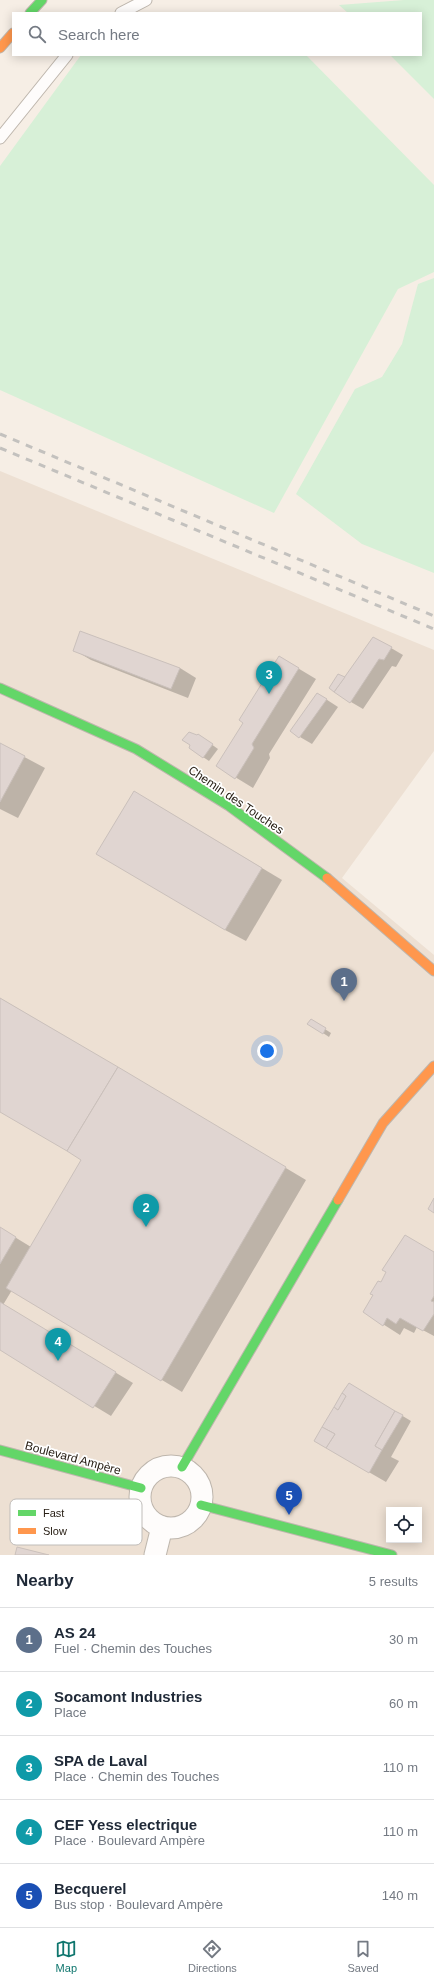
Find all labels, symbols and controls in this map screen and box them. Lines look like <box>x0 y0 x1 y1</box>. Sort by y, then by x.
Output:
search box <box>12 12 422 56</box>
icon: search <box>26 23 48 45</box>
text: Search here <box>58 26 140 43</box>
pin: 3 <box>256 661 282 694</box>
street label: Chemin des Touches <box>186 763 286 837</box>
pin: 1 <box>331 968 357 1001</box>
your location <box>257 1041 277 1061</box>
pin: 2 <box>133 1194 159 1227</box>
pin: 4 <box>45 1328 71 1361</box>
street label: Boulevard Ampère <box>24 1438 123 1478</box>
pin: 5 <box>276 1482 302 1515</box>
legend <box>10 1499 142 1545</box>
text: Fast <box>43 1507 64 1519</box>
map controls <box>386 1507 422 1543</box>
button: locate <box>386 1507 422 1543</box>
text: Slow <box>43 1525 67 1537</box>
text: Nearby <box>16 1571 74 1590</box>
text: 5 results <box>369 1574 418 1589</box>
text: AS 24 <box>54 1624 96 1641</box>
text: 1 <box>25 1632 33 1647</box>
text: 30 m <box>389 1632 418 1647</box>
text: Fuel · Chemin des Touches <box>54 1641 212 1656</box>
text: Socamont Industries <box>54 1688 202 1705</box>
text: 2 <box>25 1696 33 1711</box>
text: 60 m <box>389 1696 418 1711</box>
text: Place <box>54 1705 87 1720</box>
text: SPA de Laval <box>54 1752 147 1769</box>
text: 3 <box>25 1760 33 1775</box>
text: 110 m <box>383 1760 418 1775</box>
text: Place · Chemin des Touches <box>54 1769 219 1784</box>
text: CEF Yess electrique <box>54 1816 197 1833</box>
text: 4 <box>25 1824 33 1839</box>
text: 110 m <box>383 1824 418 1839</box>
text: Place · Boulevard Ampère <box>54 1833 205 1848</box>
text: Becquerel <box>54 1880 127 1897</box>
text: 5 <box>25 1888 33 1903</box>
text: 140 m <box>382 1888 418 1903</box>
text: Bus stop · Boulevard Ampère <box>54 1897 223 1912</box>
tab: Map <box>55 1938 77 1974</box>
tab: Directions <box>188 1938 237 1974</box>
tab: Saved <box>347 1938 379 1974</box>

